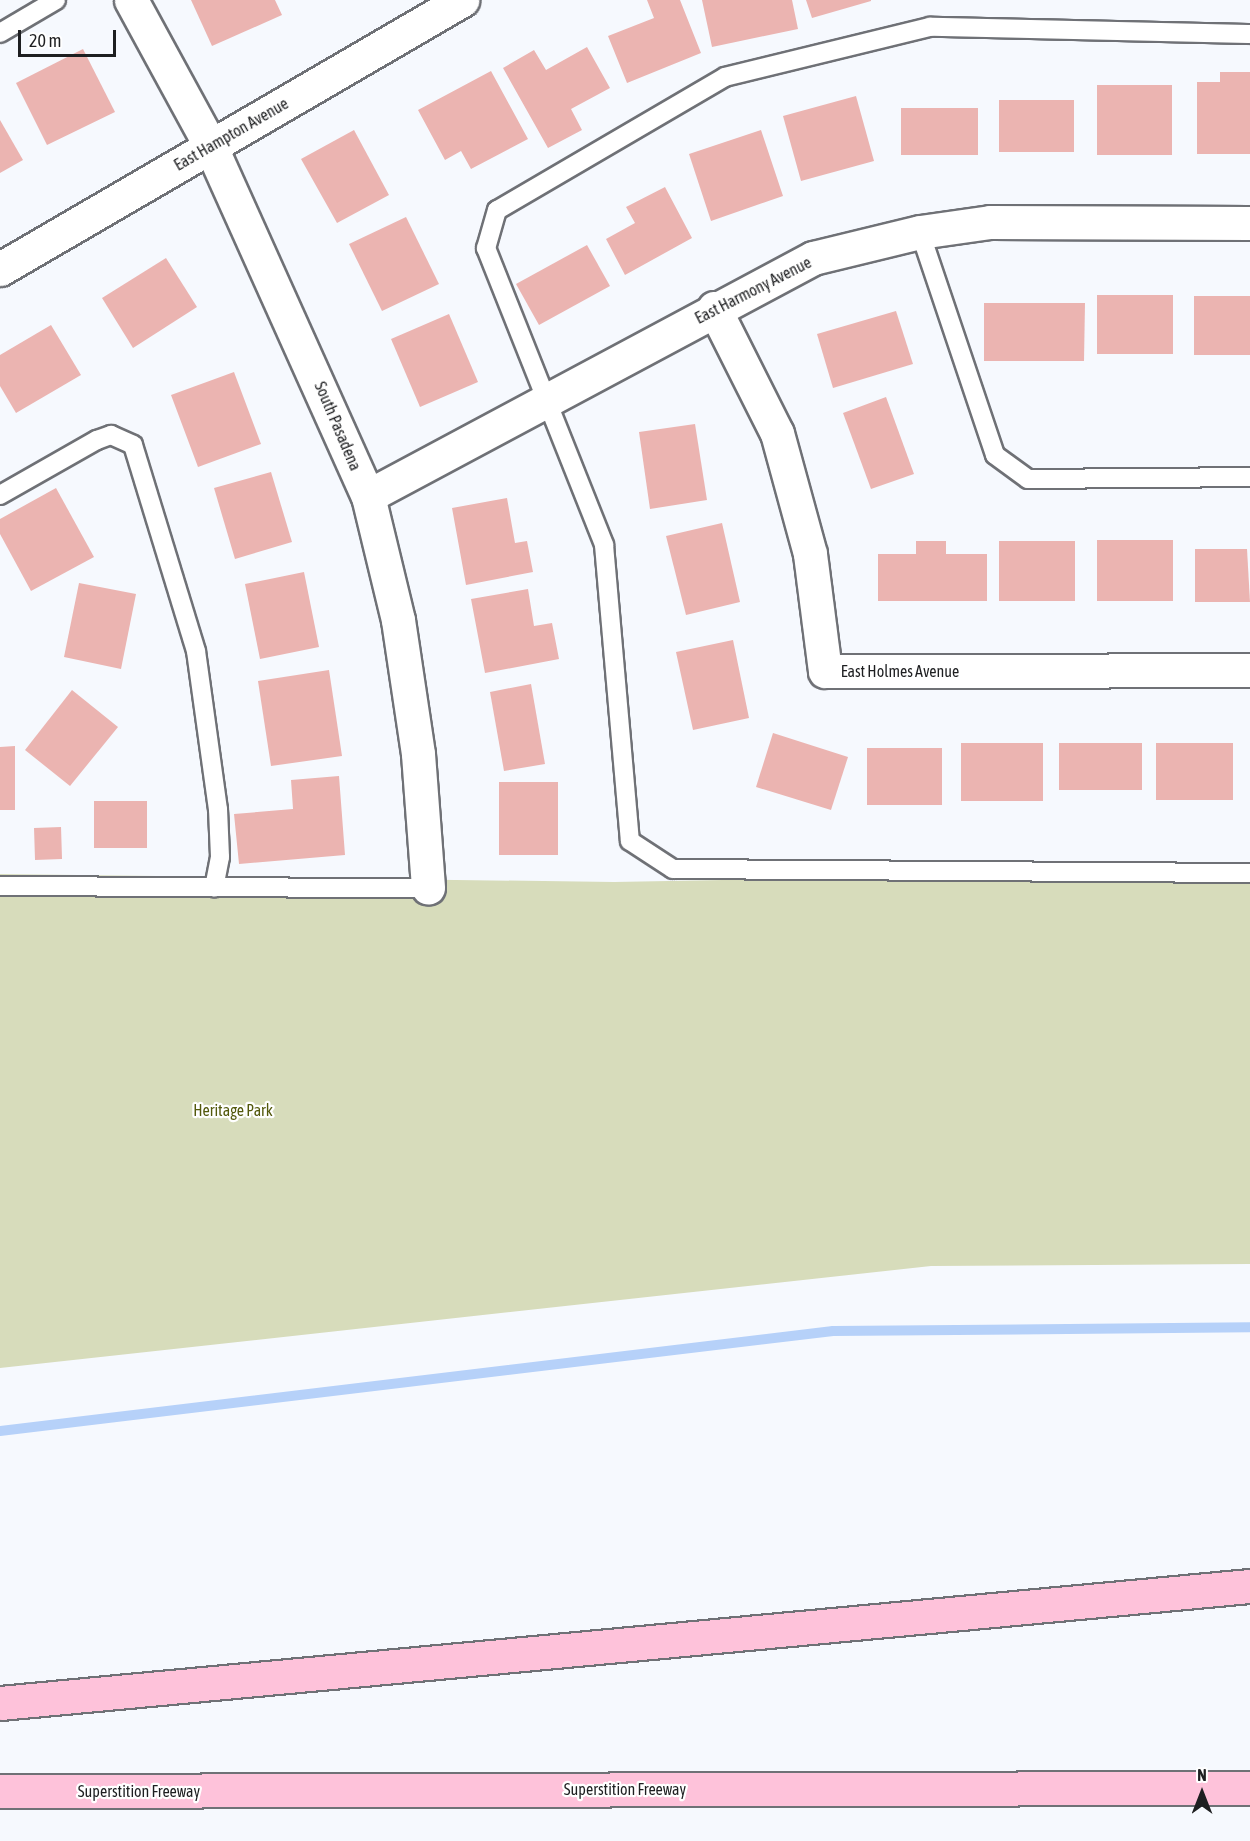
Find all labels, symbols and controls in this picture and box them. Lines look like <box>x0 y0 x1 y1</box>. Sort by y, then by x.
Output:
scale bar <box>21 18 118 56</box>
text: 20 m <box>29 30 61 51</box>
street label: East Hampton Avenue <box>170 93 292 175</box>
street label: East Harmony Avenue <box>692 252 814 328</box>
street label: South Pasadena <box>311 379 365 473</box>
street label: East Holmes Avenue <box>841 661 959 681</box>
park label: Heritage Park <box>193 1100 273 1120</box>
north arrow <box>1172 1763 1232 1823</box>
text: N <box>1197 1766 1207 1784</box>
street label: Superstition Freeway <box>564 1779 686 1799</box>
street label: Superstition Freeway <box>78 1781 200 1801</box>

